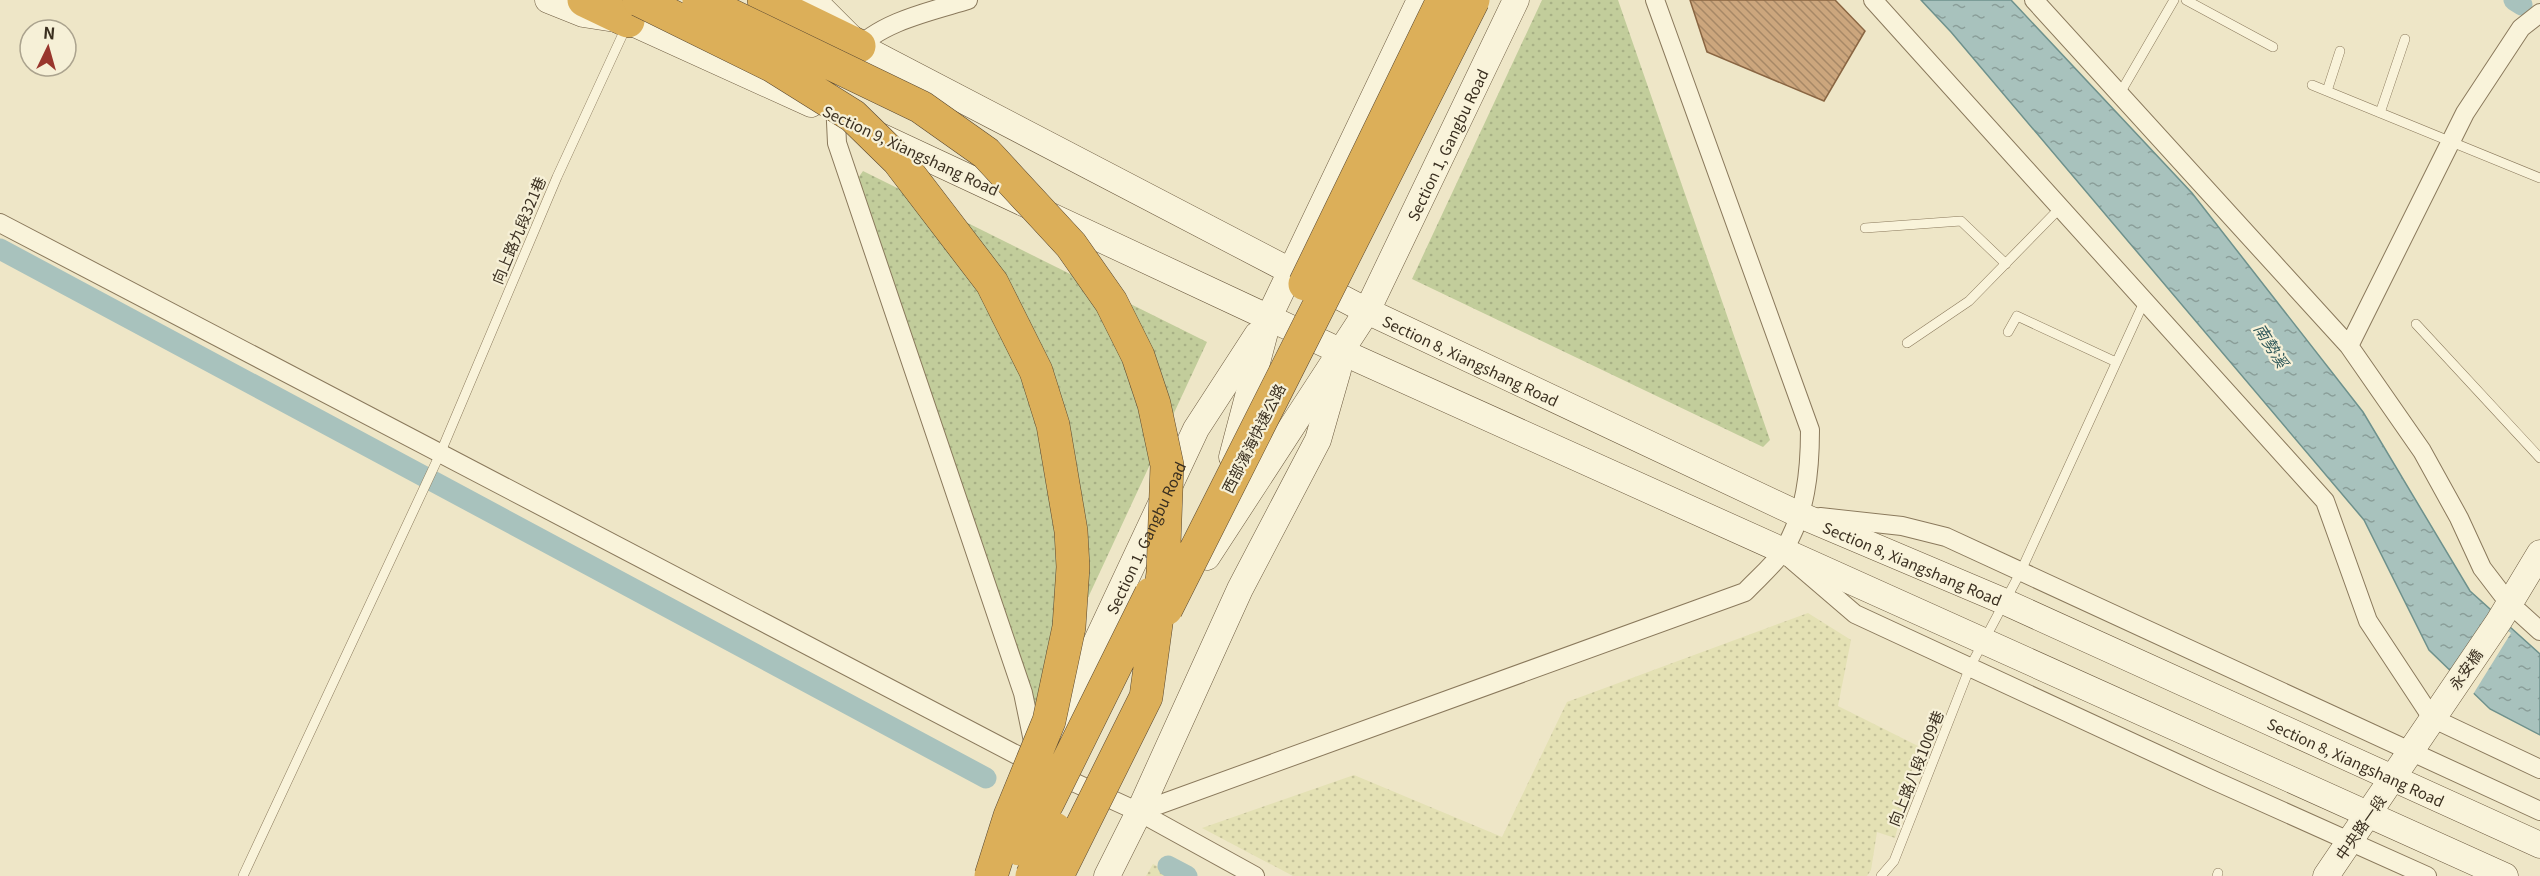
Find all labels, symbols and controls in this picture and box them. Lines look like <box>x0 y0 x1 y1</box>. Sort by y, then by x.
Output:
north arrow <box>18 18 78 78</box>
text: N <box>42 20 56 45</box>
street label: Section 1, Gangbu Road <box>1401 65 1492 224</box>
street label: Section 9, Xiangshang Road <box>820 100 1002 200</box>
street label: 向上路九段321巷 <box>486 173 550 287</box>
street label: Section 8, Xiangshang Road <box>1380 310 1562 410</box>
water label: 南勢溪 <box>2249 318 2296 373</box>
street label: 西部濱海快速公路 <box>1216 380 1290 496</box>
street label: Section 1, Gangbu Road <box>1100 458 1190 617</box>
street label: Section 8, Xiangshang Road <box>1820 516 2005 610</box>
street label: 永安橋 <box>2443 645 2487 693</box>
street label: 向上路八段1009巷 <box>1882 707 1948 829</box>
street label: Section 8, Xiangshang Road <box>2264 712 2448 811</box>
street label: 中央路一段 <box>2330 790 2390 864</box>

